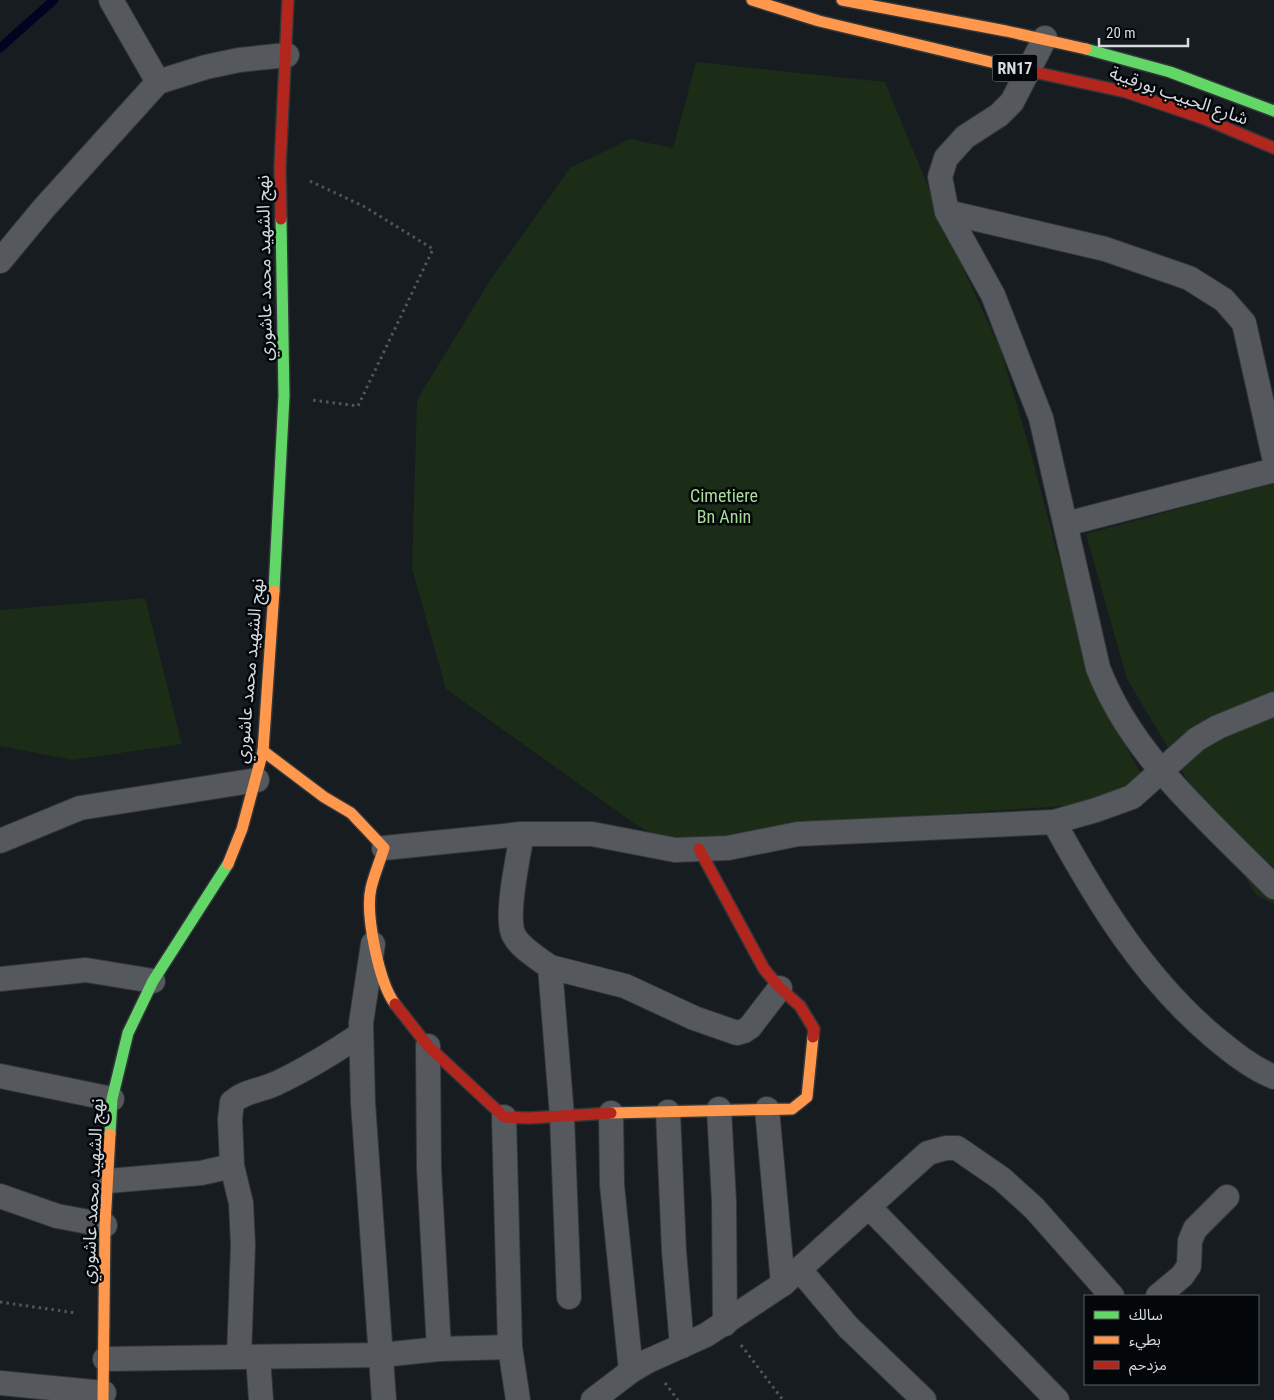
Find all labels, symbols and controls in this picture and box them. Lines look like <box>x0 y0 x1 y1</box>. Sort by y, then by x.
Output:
scale bar <box>1099 15 1188 47</box>
text: 20 m <box>1106 24 1136 42</box>
road number: RN17 <box>992 54 1038 82</box>
street label: شارع الحبيب بورقيبة <box>1106 61 1251 132</box>
street label: نهج الشهيد محمد عاشوري <box>252 175 279 361</box>
park label: Cimetiere Bn Anin <box>690 485 758 527</box>
street label: نهج الشهيد محمد عاشوري <box>230 578 271 765</box>
street label: نهج الشهيد محمد عاشوري <box>77 1098 111 1284</box>
legend <box>1084 1295 1259 1385</box>
text: سالك <box>1129 1306 1163 1324</box>
text: بطيء <box>1129 1331 1161 1351</box>
text: مزدحم <box>1129 1356 1167 1376</box>

